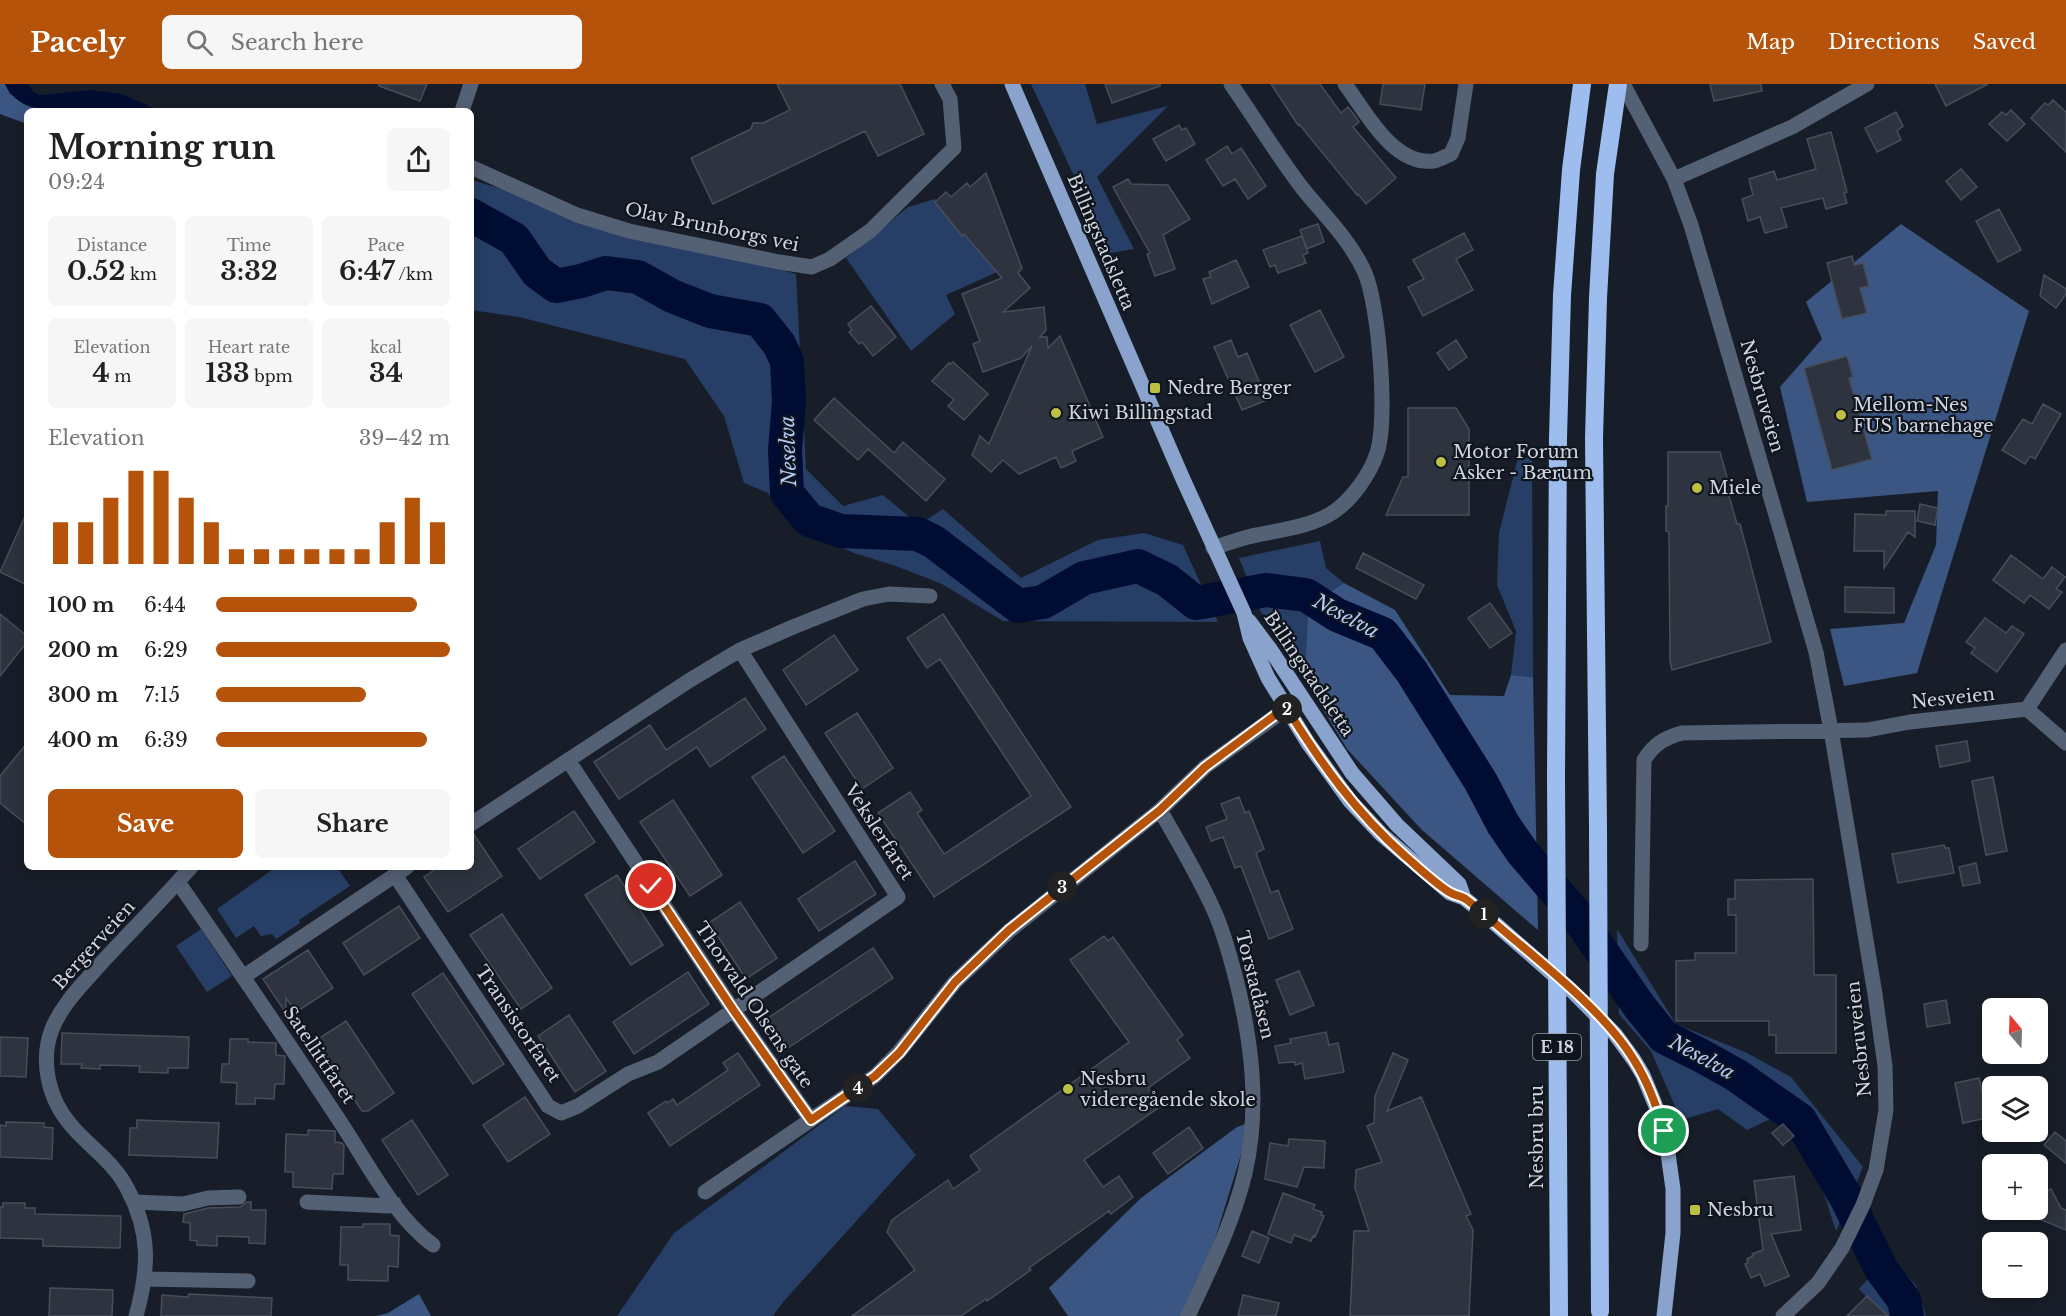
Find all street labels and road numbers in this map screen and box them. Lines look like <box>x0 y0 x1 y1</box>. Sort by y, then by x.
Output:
street label: Billingstadsletta <box>1062 171 1140 314</box>
street label: Olav Brunborgs vei <box>623 198 801 256</box>
street label: Nesbruveien <box>1735 337 1789 455</box>
street label: Billingstadsletta <box>1259 607 1359 741</box>
street label: Nesveien <box>1910 683 1996 713</box>
street label: Vekslerfaret <box>839 779 918 884</box>
street label: Bergerveien <box>48 896 140 994</box>
street label: Thorvald Olsens gate <box>690 918 818 1092</box>
street label: Torstadåsen <box>1231 929 1279 1041</box>
street label: Transistorfaret <box>471 961 565 1087</box>
street label: Nesbruveien <box>1842 980 1876 1098</box>
street label: Satellittfaret <box>278 1002 360 1108</box>
road number: E 18 <box>1533 1034 1581 1060</box>
street label: Nesbru bru <box>1526 1085 1548 1189</box>

